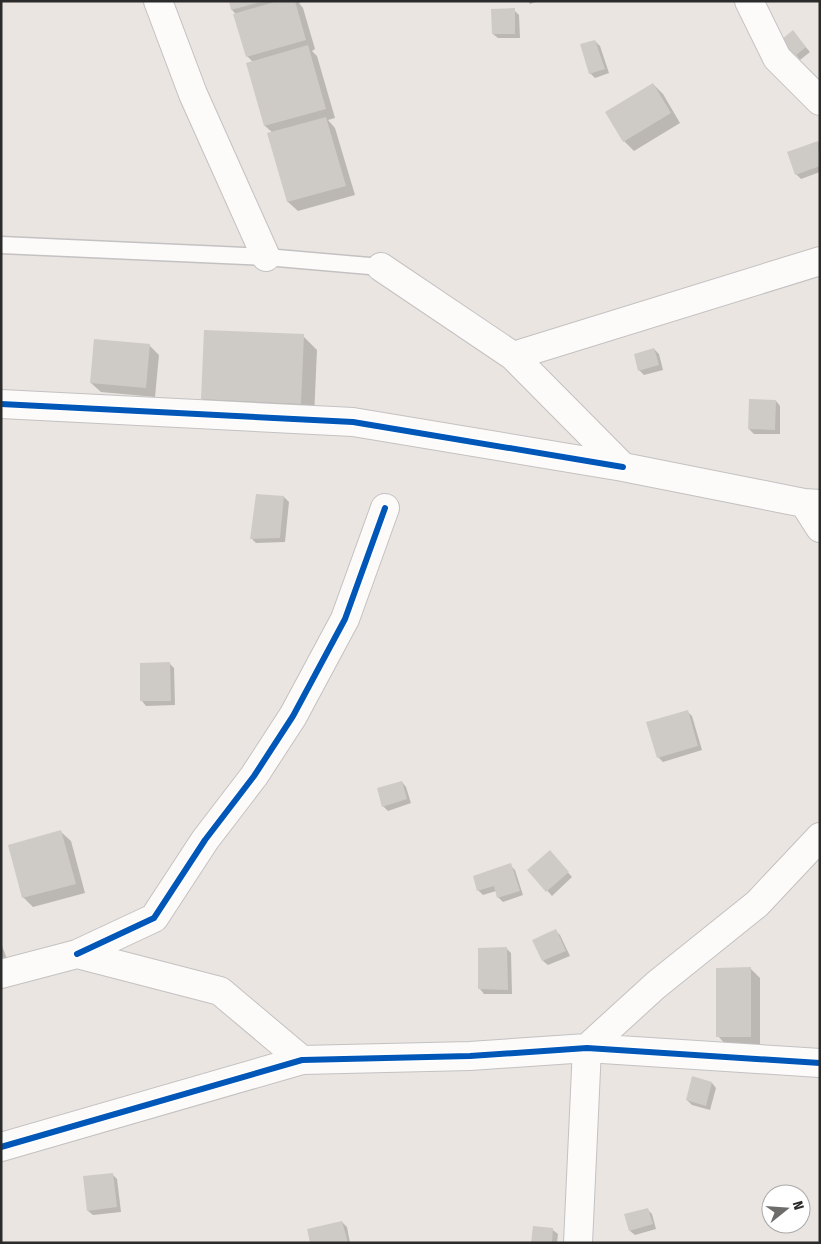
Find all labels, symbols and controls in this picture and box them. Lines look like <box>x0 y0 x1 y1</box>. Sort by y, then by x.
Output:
north arrow <box>761 1184 811 1234</box>
text: N <box>789 1199 807 1212</box>

